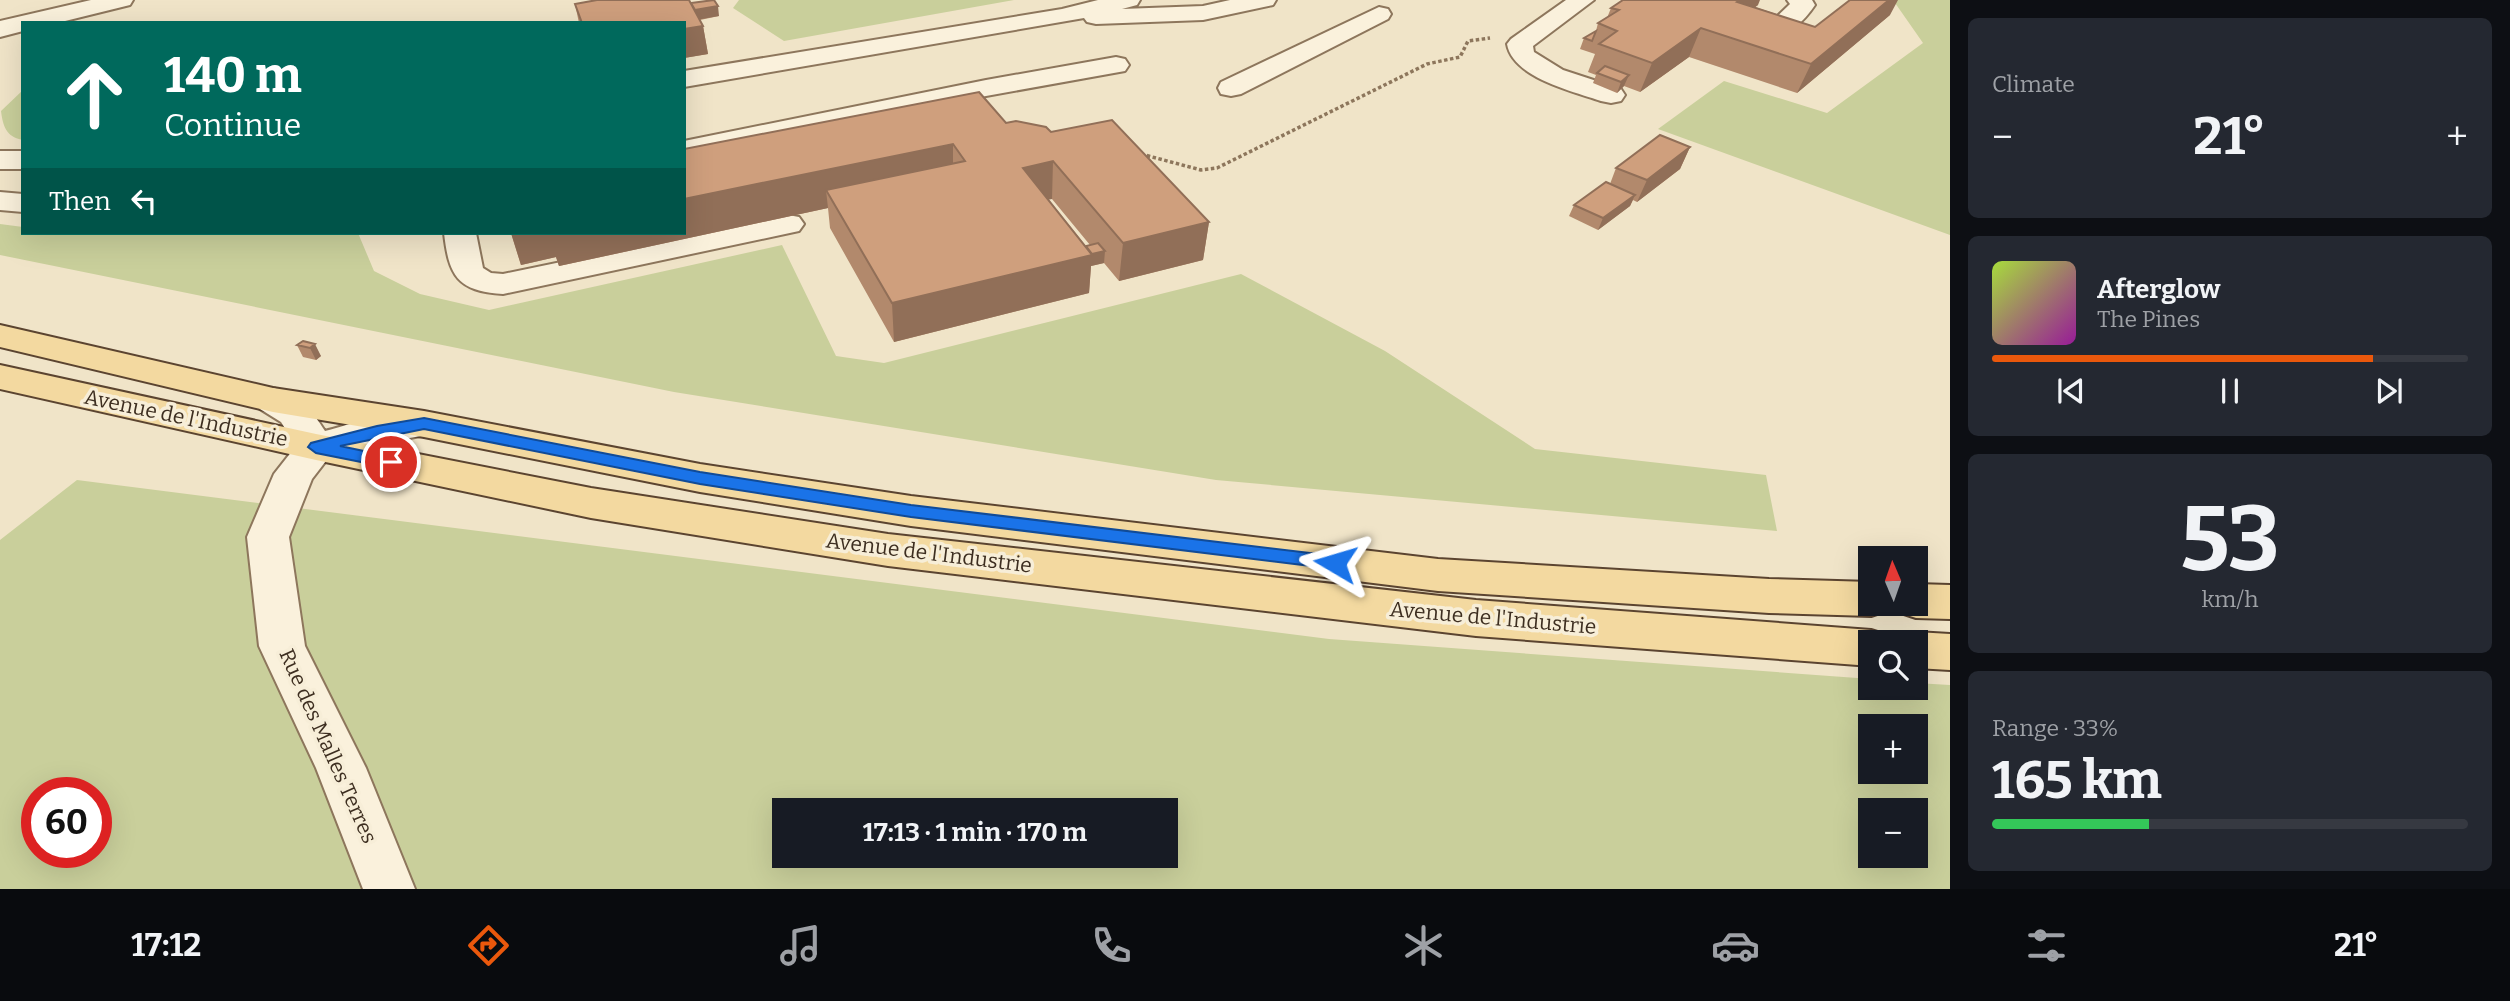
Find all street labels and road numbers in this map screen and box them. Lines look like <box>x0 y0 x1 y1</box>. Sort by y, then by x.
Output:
street label: Avenue de l'Industrie <box>82 384 290 452</box>
street label: Avenue de l'Industrie <box>825 527 1033 579</box>
street label: Avenue de l'Industrie <box>1389 596 1597 640</box>
street label: Rue des Malles Terres <box>273 645 383 847</box>

